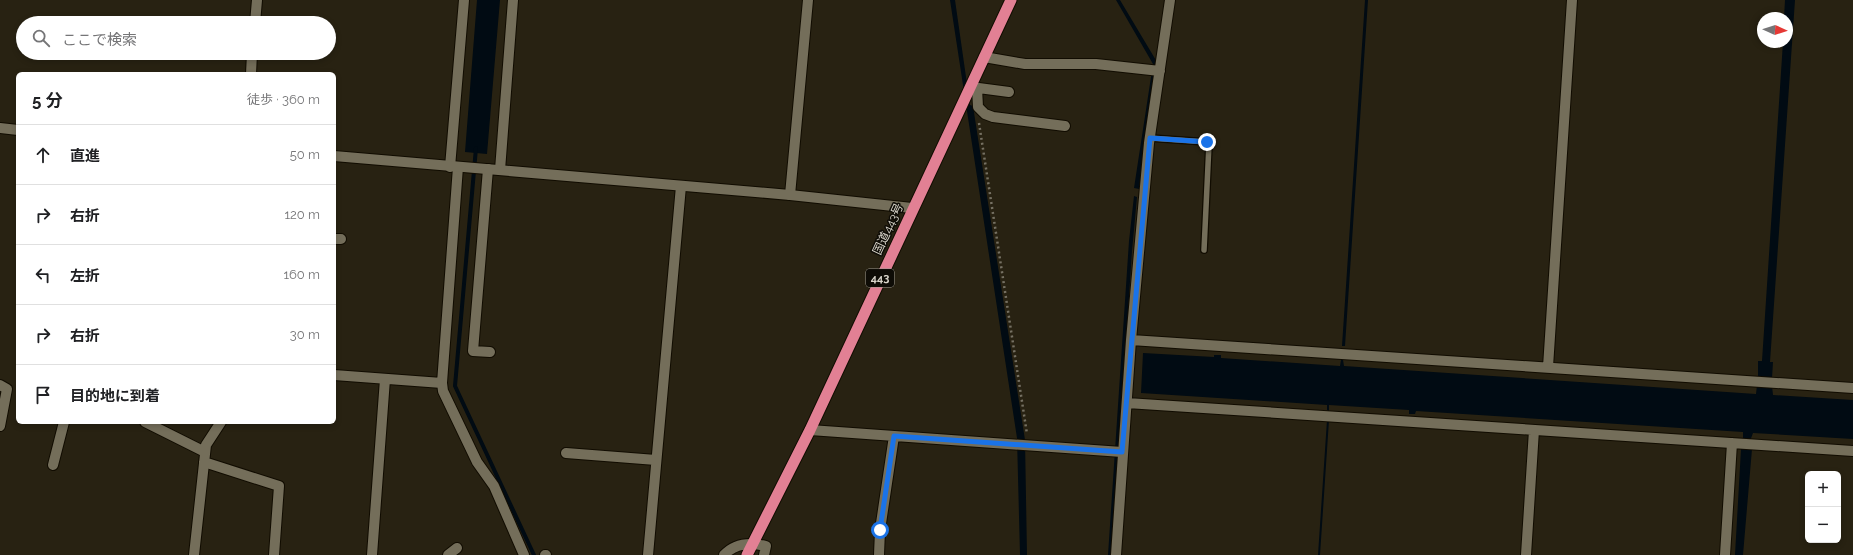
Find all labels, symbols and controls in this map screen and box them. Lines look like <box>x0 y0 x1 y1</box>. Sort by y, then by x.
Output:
north arrow <box>1757 12 1793 48</box>
search box <box>16 16 336 60</box>
icon: search <box>30 27 52 49</box>
text: ここで検索 <box>62 31 137 49</box>
text: 5 分 <box>32 90 63 110</box>
text: 徒歩 · 360 m <box>247 92 320 107</box>
route end <box>1198 133 1216 151</box>
icon: ahead <box>32 144 54 166</box>
text: 直進 <box>70 147 100 165</box>
text: 50 m <box>290 147 320 162</box>
street label: 国道443号 <box>870 201 906 257</box>
icon: right <box>32 204 54 226</box>
text: 右折 <box>70 207 100 225</box>
text: 120 m <box>284 207 320 222</box>
icon: left <box>32 264 54 286</box>
text: 左折 <box>70 267 100 285</box>
text: 160 m <box>283 267 320 282</box>
road number: 443 <box>866 269 894 287</box>
icon: right <box>32 324 54 346</box>
text: 右折 <box>70 327 100 345</box>
text: 30 m <box>290 327 320 342</box>
icon: arrive <box>32 384 54 406</box>
text: 目的地に到着 <box>70 387 160 405</box>
map controls <box>1805 471 1841 543</box>
button: + <box>1805 471 1841 507</box>
button: − <box>1805 507 1841 543</box>
route start <box>871 521 889 539</box>

